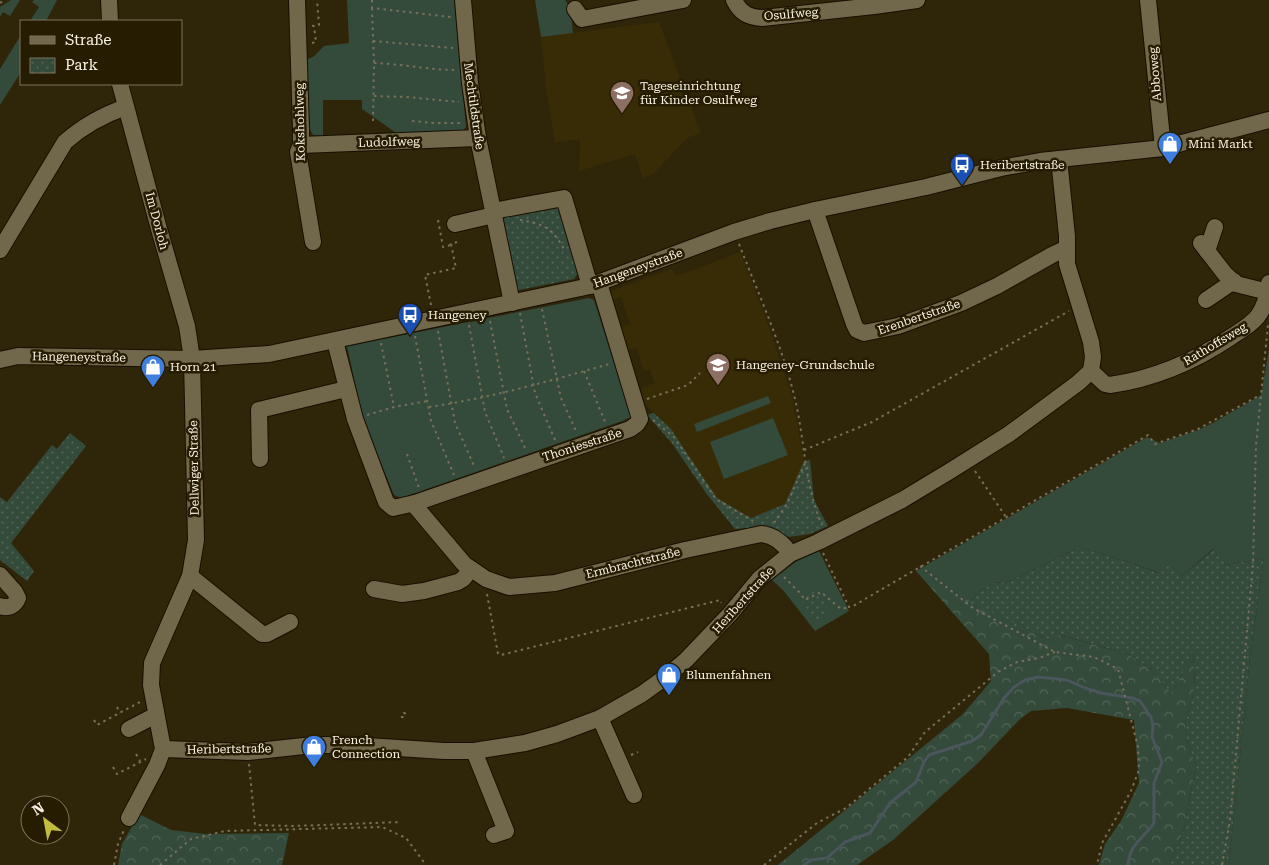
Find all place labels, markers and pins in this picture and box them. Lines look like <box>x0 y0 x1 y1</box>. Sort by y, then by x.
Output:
place label: Tageseinrichtung für Kinder Osulfweg <box>640 79 757 107</box>
school or university icon: Tageseinrichtung für Kinder Osulfweg <box>609 80 635 114</box>
shop icon: Mini Markt <box>1157 131 1183 165</box>
place label: Mini Markt <box>1188 137 1253 151</box>
bus stop icon: Heribertstraße <box>949 152 975 186</box>
place label: Heribertstraße <box>980 158 1065 172</box>
bus stop icon: Hangeney <box>397 302 423 336</box>
place label: Hangeney <box>428 308 487 322</box>
school or university icon: Hangeney-Grundschule <box>705 352 731 386</box>
shop icon: Horn 21 <box>140 354 166 388</box>
place label: Hangeney-Grundschule <box>736 358 875 372</box>
place label: Horn 21 <box>170 360 217 374</box>
shop icon: Blumenfahnen <box>656 662 682 696</box>
place label: Blumenfahnen <box>686 668 772 682</box>
place label: French Connection <box>332 733 401 761</box>
shop icon: French Connection <box>301 734 327 768</box>

